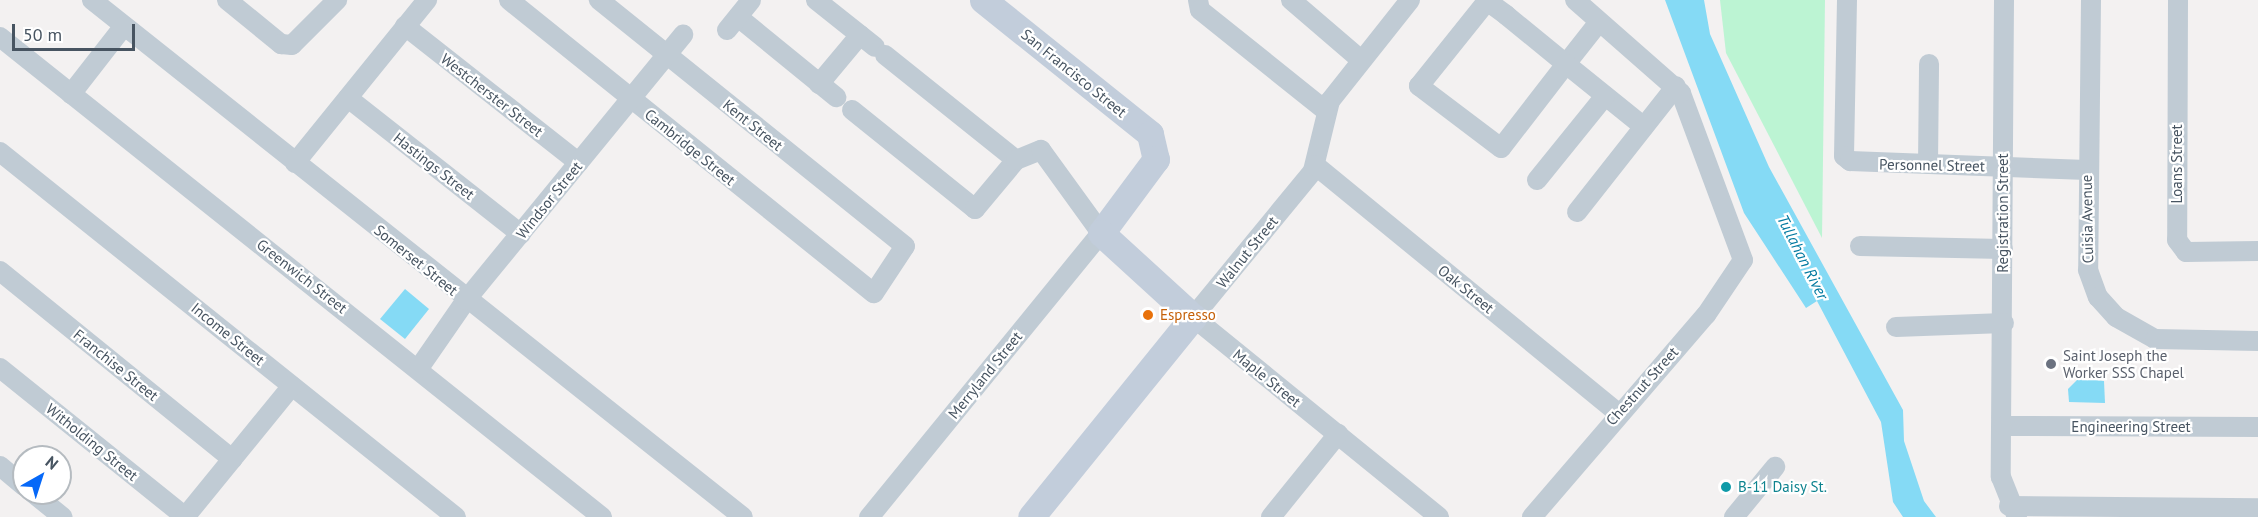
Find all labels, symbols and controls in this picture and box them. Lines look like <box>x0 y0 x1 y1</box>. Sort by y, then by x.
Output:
scale bar <box>15 12 138 50</box>
text: 50 m <box>23 23 62 46</box>
street label: San Francisco Street <box>1018 25 1130 121</box>
street label: Westcherster Street <box>437 50 547 140</box>
street label: Kent Street <box>719 95 787 155</box>
street label: Cambridge Street <box>641 105 739 189</box>
street label: Loans Street <box>2168 124 2186 204</box>
street label: Hastings Street <box>390 129 478 203</box>
street label: Registration Street <box>1994 153 2012 273</box>
street label: Personnel Street <box>1879 155 1985 175</box>
street label: Windsor Street <box>512 158 586 242</box>
street label: Cuisia Avenue <box>2077 174 2097 264</box>
water label: Tullahan River <box>1773 211 1833 303</box>
street label: Walnut Street <box>1213 212 1281 292</box>
street label: Somerset Street <box>371 221 461 299</box>
street label: Greenwich Street <box>253 235 351 317</box>
street label: Oak Street <box>1434 261 1498 317</box>
street label: Income Street <box>188 299 268 369</box>
place label: Espresso <box>1160 306 1216 324</box>
marker: Espresso <box>1141 308 1155 322</box>
street label: Franchise Street <box>70 325 162 405</box>
street label: Merryland Street <box>944 328 1026 422</box>
street label: Chestnut Street <box>1602 343 1682 429</box>
street label: Maple Street <box>1230 345 1304 411</box>
place label: Saint Joseph the Worker SSS Chapel <box>2063 346 2184 381</box>
marker: Saint Joseph the Worker SSS Chapel <box>2044 357 2058 371</box>
street label: Witholding Street <box>42 400 142 484</box>
street label: Engineering Street <box>2071 418 2191 436</box>
north arrow <box>12 445 72 505</box>
text: N <box>42 451 62 474</box>
place label: B-11 Daisy St. <box>1738 478 1828 496</box>
marker: B-11 Daisy St. <box>1719 480 1733 494</box>

